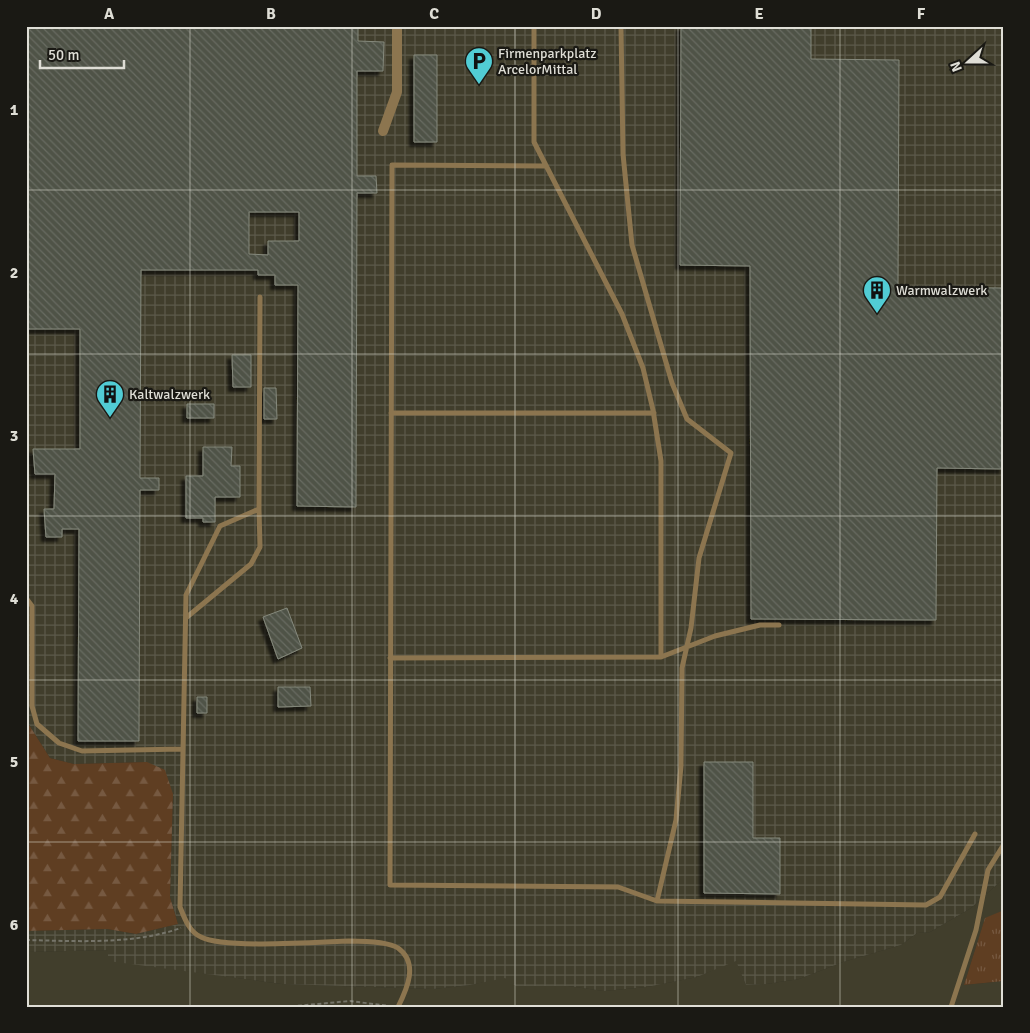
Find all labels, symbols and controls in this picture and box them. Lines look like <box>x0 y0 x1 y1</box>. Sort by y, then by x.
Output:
text: A <box>104 4 115 24</box>
text: B <box>266 4 276 24</box>
text: C <box>429 4 439 24</box>
text: D <box>591 4 602 24</box>
text: E <box>754 4 764 24</box>
text: F <box>917 4 926 24</box>
scale bar <box>40 38 124 70</box>
north arrow <box>942 38 992 88</box>
place label: Firmenparkplatz ArcelorMittal <box>498 45 597 78</box>
text: 50 m <box>48 46 79 64</box>
parking icon: Firmenparkplatz ArcelorMittal <box>464 46 494 85</box>
text: N <box>947 59 966 74</box>
text: 1 <box>10 100 19 120</box>
text: 2 <box>10 263 18 283</box>
building icon: Warmwalzwerk <box>862 275 892 314</box>
place label: Warmwalzwerk <box>896 282 987 299</box>
building icon: Kaltwalzwerk <box>95 379 125 418</box>
place label: Kaltwalzwerk <box>129 386 210 403</box>
text: 3 <box>10 426 18 446</box>
text: 4 <box>10 589 19 609</box>
text: 5 <box>10 752 18 772</box>
text: 6 <box>10 915 19 935</box>

